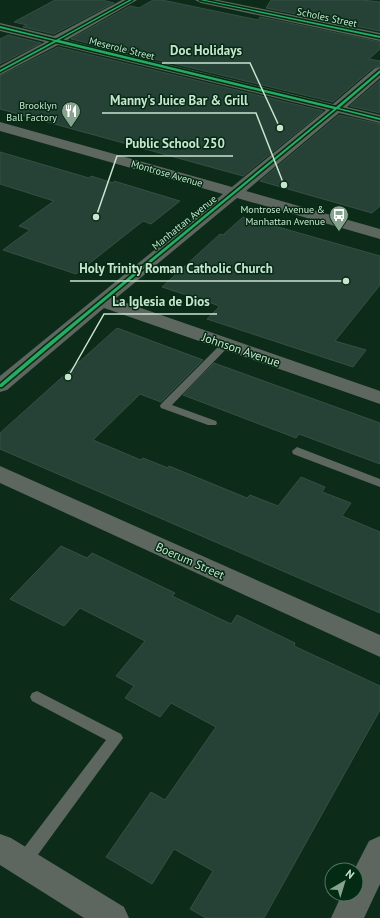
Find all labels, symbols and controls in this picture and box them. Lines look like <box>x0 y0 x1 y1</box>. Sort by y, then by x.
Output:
street label: Scholes Street <box>296 5 359 30</box>
street label: Meserole Street <box>88 34 157 63</box>
callout: Doc Holidays <box>162 38 250 63</box>
text: Doc Holidays <box>170 42 242 59</box>
callout: Manny's Juice Bar & Grill <box>102 88 256 113</box>
text: Manny's Juice Bar & Grill <box>110 92 248 109</box>
place label: Brooklyn Ball Factory <box>6 99 57 124</box>
restaurant icon: Brooklyn Ball Factory <box>60 100 82 128</box>
callout: Public School 250 <box>117 131 233 156</box>
text: Public School 250 <box>125 135 225 152</box>
street label: Montrose Avenue <box>130 157 204 190</box>
street label: Manhattan Avenue <box>149 192 219 252</box>
place label: Montrose Avenue & Manhattan Avenue <box>240 203 325 228</box>
bus stop icon: Montrose Avenue & Manhattan Avenue <box>328 204 350 232</box>
callout: Holy Trinity Roman Catholic Church <box>70 256 282 281</box>
text: Holy Trinity Roman Catholic Church <box>79 260 273 277</box>
callout: La Iglesia de Dios <box>104 289 217 314</box>
text: La Iglesia de Dios <box>112 293 210 310</box>
street label: Johnson Avenue <box>199 329 282 370</box>
street label: Boerum Street <box>153 539 227 582</box>
north arrow <box>324 862 364 902</box>
text: N <box>343 866 357 882</box>

